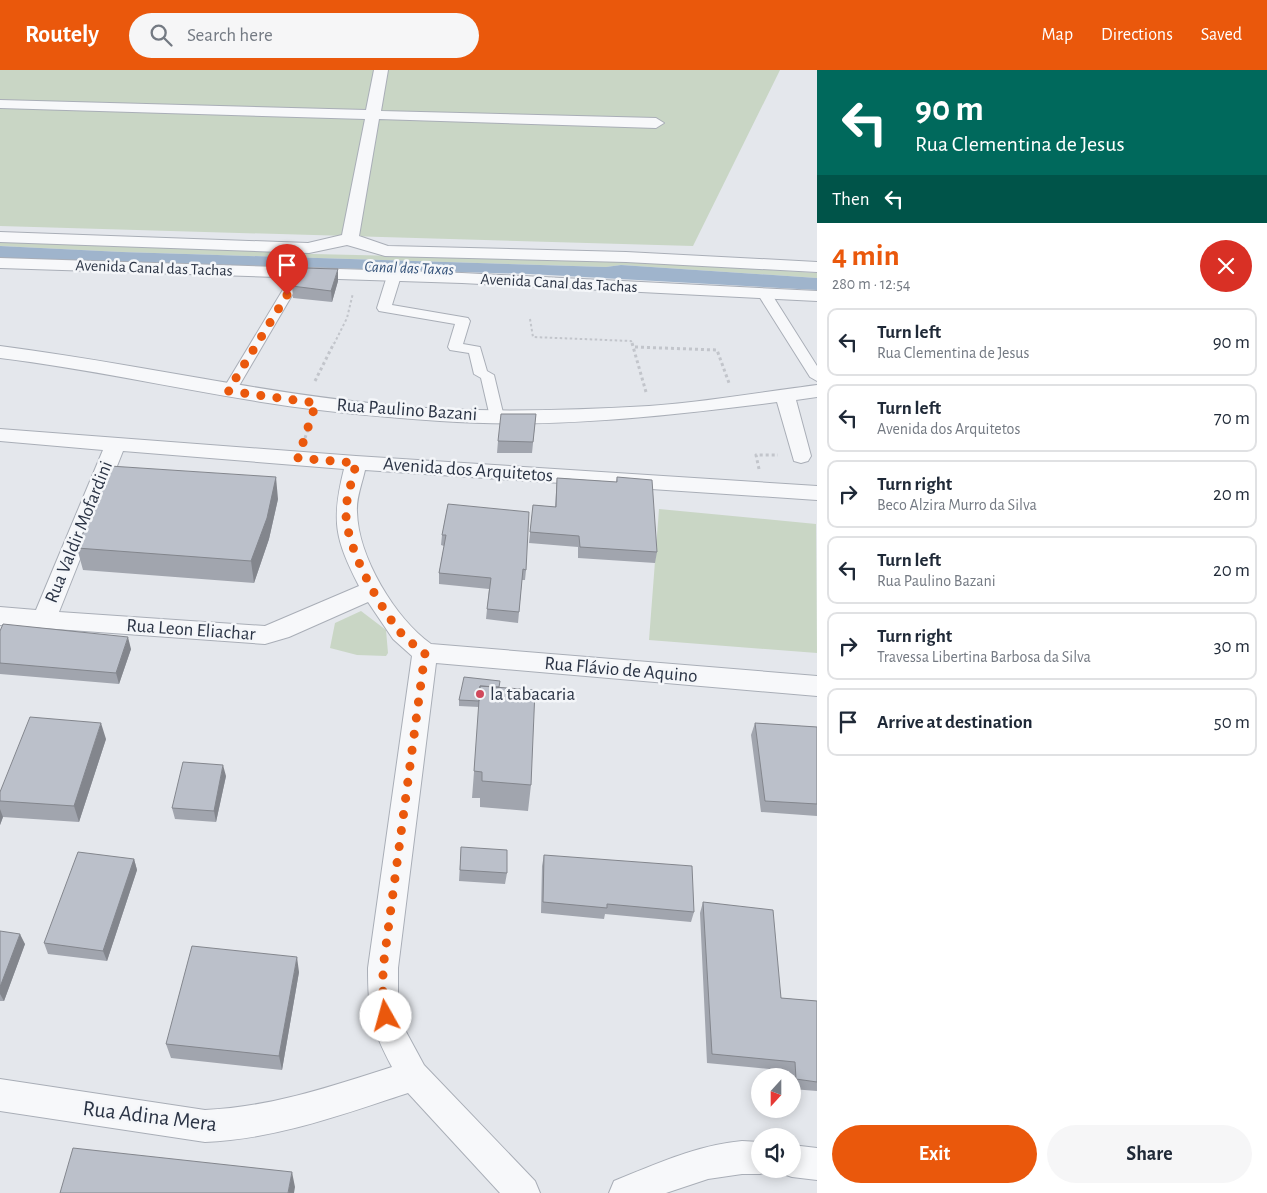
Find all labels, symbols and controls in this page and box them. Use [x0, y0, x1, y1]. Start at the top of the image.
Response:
search box [129, 13, 479, 58]
icon: search [147, 21, 175, 49]
text: Routely [25, 23, 99, 47]
text: Search here [187, 26, 273, 45]
text: Map [1042, 26, 1073, 44]
text: Directions [1101, 26, 1173, 44]
text: Saved [1201, 26, 1242, 44]
icon: left [832, 90, 897, 155]
text: 90 m [915, 92, 984, 127]
text: Rua Clementina de Jesus [915, 133, 1125, 155]
icon: left [880, 185, 908, 213]
text: Then [832, 190, 870, 209]
button: close [1200, 240, 1252, 292]
text: 4 min [832, 241, 900, 271]
pin [266, 244, 308, 295]
icon: arrive [273, 251, 301, 279]
street label: Avenida Canal das Tachas [75, 257, 233, 279]
water label: Canal das Taxas [364, 258, 454, 278]
street label: Avenida Canal das Tachas [480, 271, 638, 295]
text: 280 m · 12:54 [832, 276, 911, 292]
text: Turn left [877, 323, 941, 342]
icon: left [834, 328, 862, 356]
text: 90 m [1213, 333, 1250, 352]
text: Rua Clementina de Jesus [877, 345, 1029, 361]
street label: Rua Paulino Bazani [336, 396, 478, 424]
text: Turn left [877, 399, 941, 418]
icon: left [834, 404, 862, 432]
text: 70 m [1214, 409, 1250, 428]
text: Avenida dos Arquitetos [877, 421, 1020, 437]
street label: Avenida dos Arquitetos [382, 455, 554, 485]
street label: Rua Valdir Mofardini [42, 458, 116, 606]
text: Turn right [877, 475, 952, 494]
icon: right [834, 480, 862, 508]
text: 20 m [1213, 485, 1250, 504]
text: Beco Alzira Murro da Silva [877, 497, 1037, 513]
text: Turn left [877, 551, 941, 570]
icon: left [834, 556, 862, 584]
text: 20 m [1213, 561, 1250, 580]
text: Rua Paulino Bazani [877, 573, 996, 589]
street label: Rua Leon Eliachar [126, 616, 256, 644]
text: Turn right [877, 627, 952, 646]
icon: right [834, 632, 862, 660]
text: 30 m [1214, 637, 1250, 656]
text: Travessa Libertina Barbosa da Silva [877, 649, 1091, 665]
street label: Rua Flávio de Aquino [544, 654, 698, 686]
place label: la tabacaria [490, 685, 575, 704]
marker: la tabacaria [474, 688, 486, 700]
icon: arrive [834, 708, 862, 736]
text: Arrive at destination [877, 713, 1033, 732]
text: 50 m [1214, 713, 1250, 732]
position arrow [359, 989, 411, 1041]
north arrow [751, 1068, 801, 1118]
map controls [751, 1068, 801, 1178]
street label: Rua Adina Mera [82, 1097, 218, 1135]
button: Exit [832, 1125, 1037, 1183]
button: Share [1047, 1125, 1252, 1183]
button: sound [751, 1128, 801, 1178]

